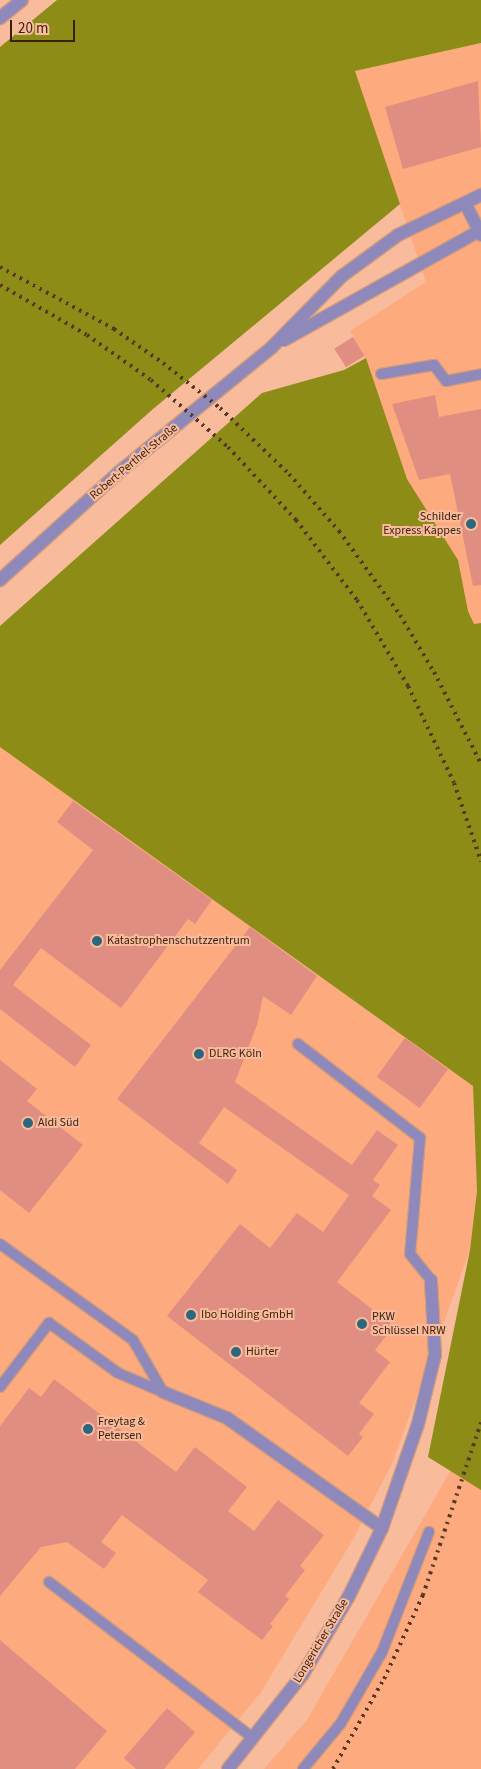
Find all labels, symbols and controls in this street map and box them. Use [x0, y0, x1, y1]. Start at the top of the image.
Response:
scale bar [12, 10, 78, 42]
text: 20 m [18, 18, 48, 39]
street label: Robert-Perthel-Straße [87, 421, 181, 503]
place label: Schilder Express Kappes [383, 510, 461, 538]
marker: Schilder Express Kappes [465, 518, 477, 530]
place label: Katastrophenschutzzentrum [107, 934, 250, 948]
marker: Katastrophenschutzzentrum [91, 935, 103, 947]
place label: DLRG Köln [209, 1047, 262, 1061]
marker: DLRG Köln [193, 1048, 205, 1060]
place label: Aldi Süd [38, 1116, 79, 1130]
marker: Aldi Süd [22, 1117, 34, 1129]
place label: Ibo Holding GmbH [201, 1308, 294, 1322]
marker: Ibo Holding GmbH [185, 1309, 197, 1321]
place label: PKW Schlüssel NRW [372, 1310, 446, 1338]
marker: PKW Schlüssel NRW [356, 1318, 368, 1330]
place label: Hürter [246, 1345, 279, 1359]
marker: Hürter [230, 1346, 242, 1358]
place label: Freytag & Petersen [98, 1415, 145, 1443]
marker: Freytag & Petersen [82, 1423, 94, 1435]
street label: Longericher Straße [290, 1596, 352, 1686]

